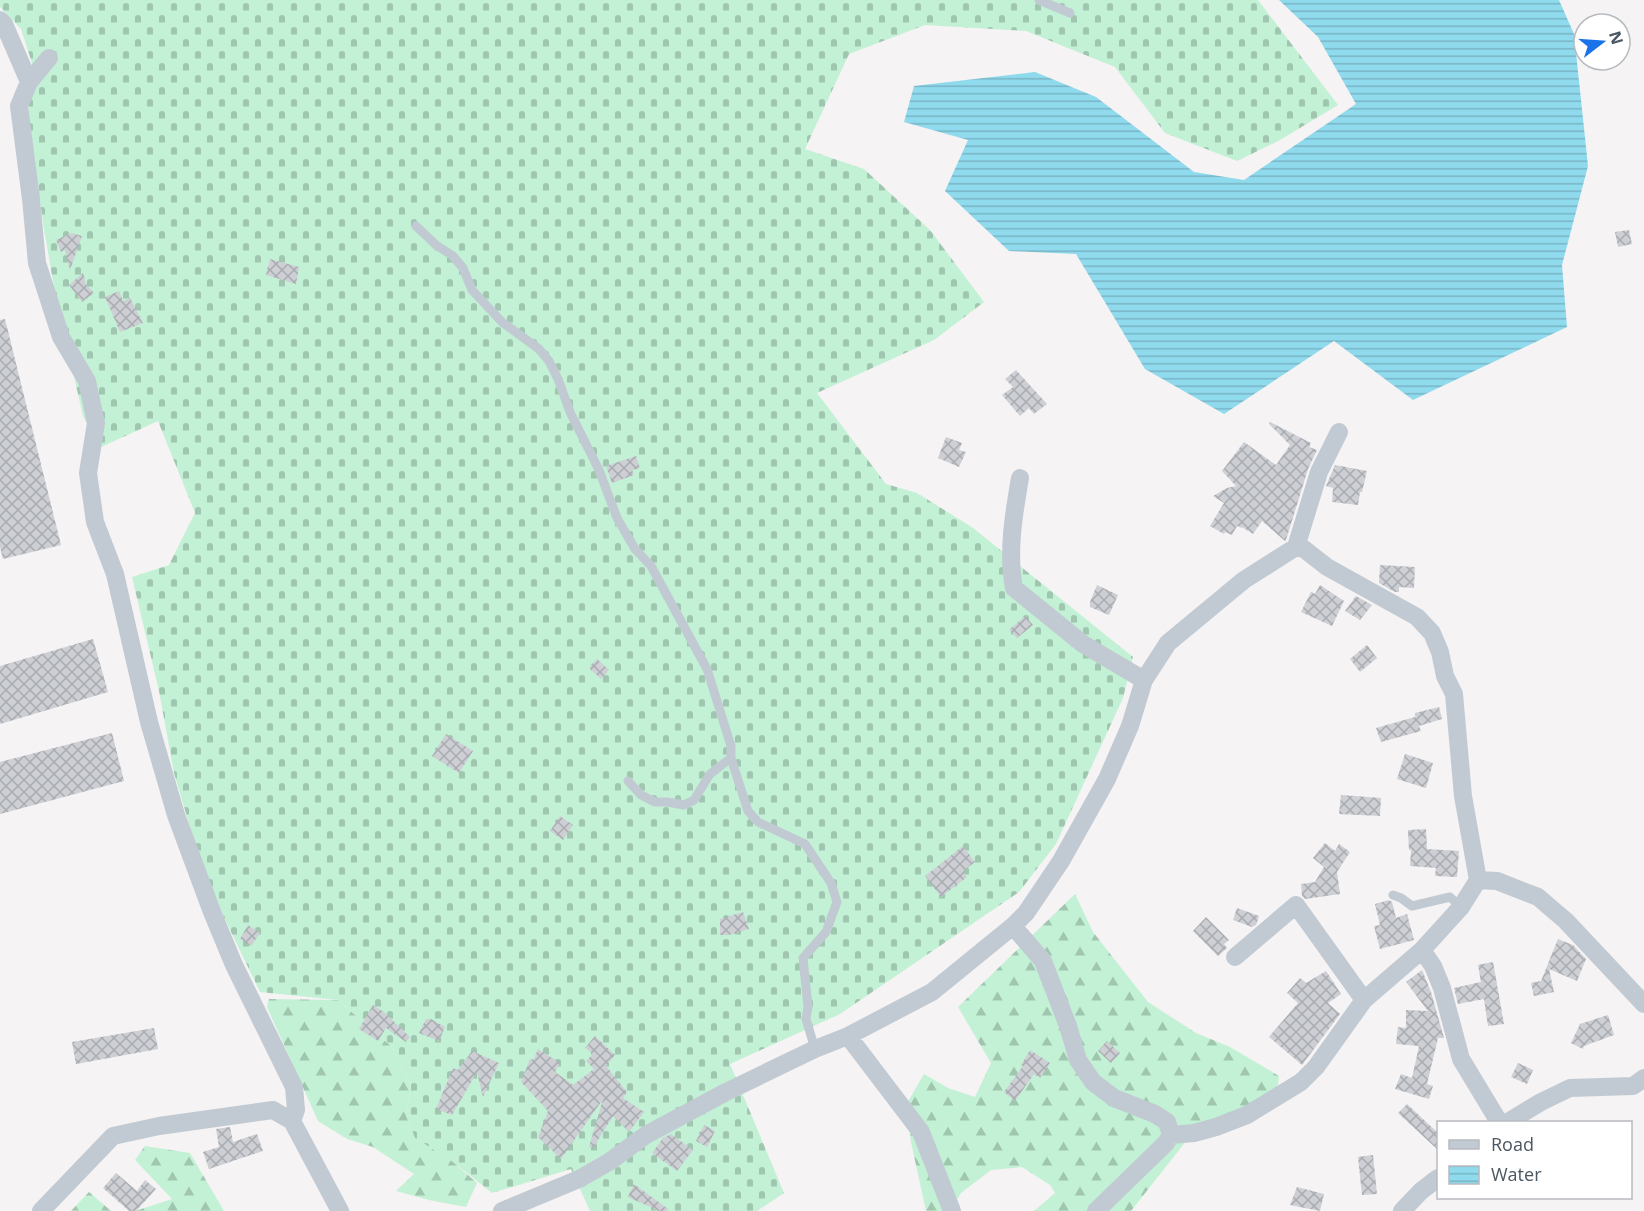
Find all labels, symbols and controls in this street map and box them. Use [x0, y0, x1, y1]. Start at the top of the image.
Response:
north arrow [1572, 12, 1632, 72]
text: N [1604, 28, 1629, 47]
legend [1437, 1121, 1632, 1199]
text: Road [1491, 1132, 1534, 1156]
text: Water [1491, 1162, 1542, 1186]

